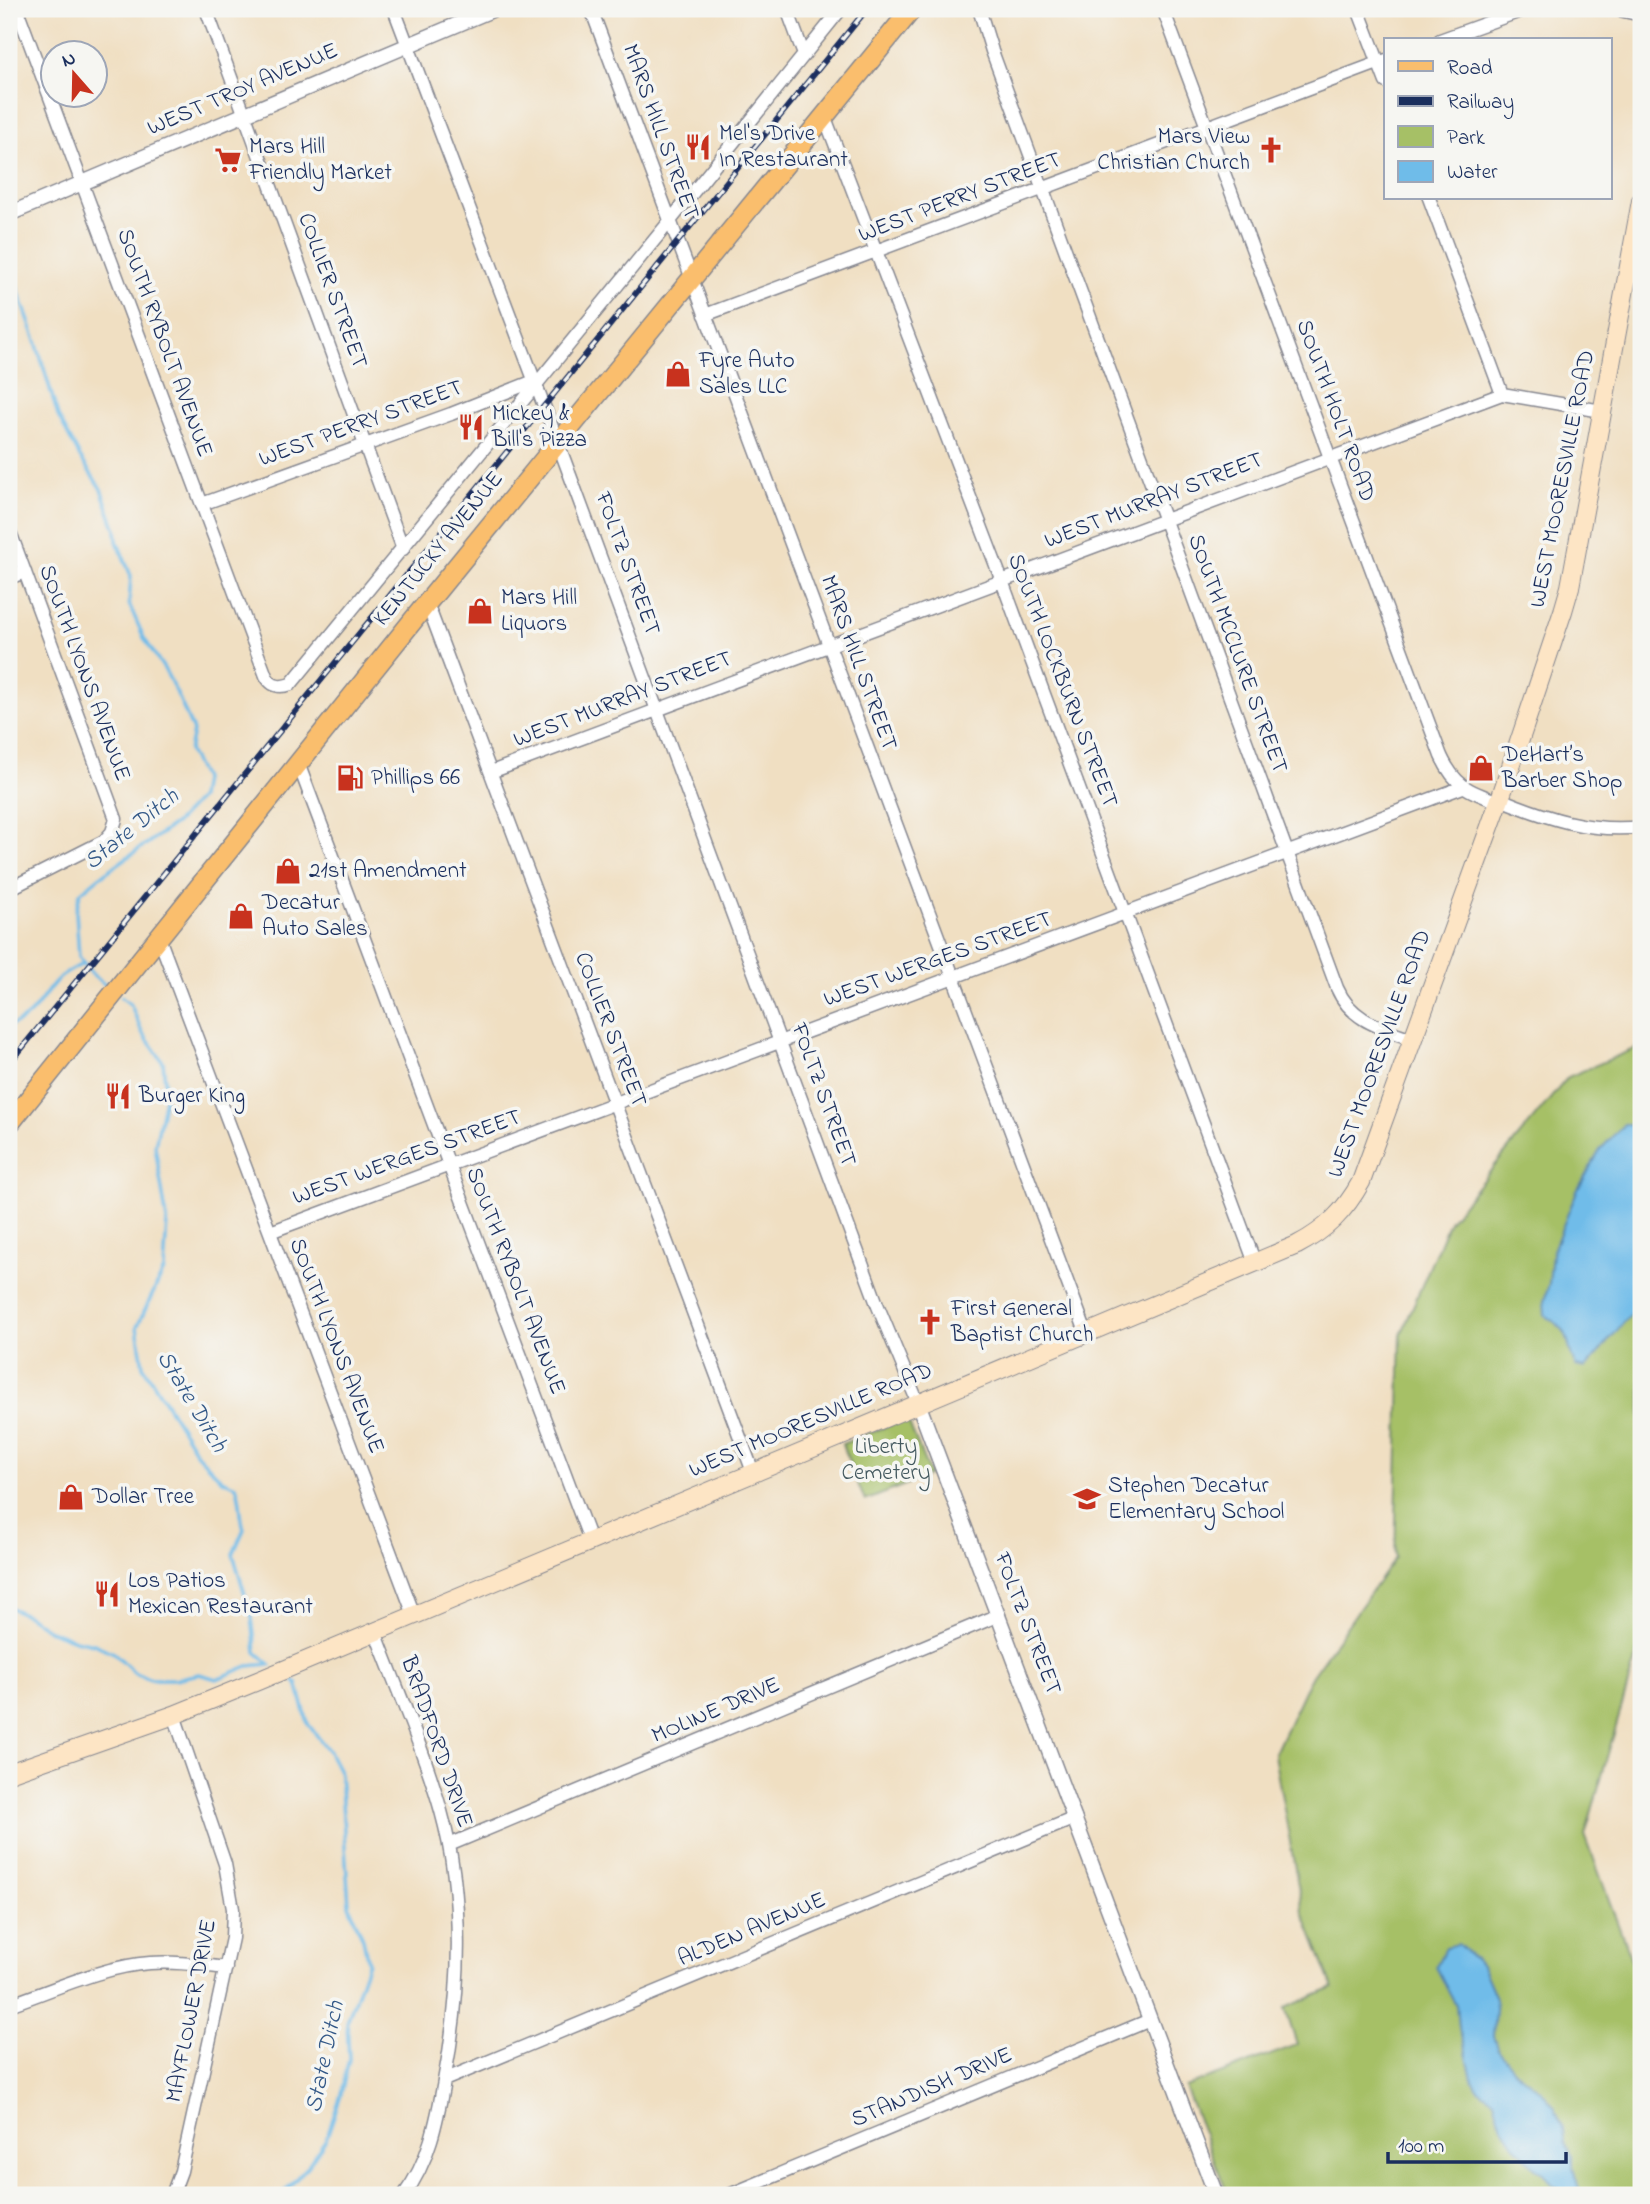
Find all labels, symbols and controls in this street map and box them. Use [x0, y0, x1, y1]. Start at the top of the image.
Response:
street label: WEST TROY AVENUE [143, 35, 343, 145]
north arrow [38, 38, 108, 108]
legend [1384, 38, 1612, 200]
street label: MARS HILL STREET [613, 40, 707, 224]
text: N [58, 45, 80, 75]
text: Road [1447, 54, 1493, 84]
text: Railway [1447, 88, 1514, 120]
place label: Mel's Drive In Restaurant [719, 118, 848, 177]
place label: Mars View Christian Church [1097, 121, 1250, 180]
text: Park [1447, 124, 1486, 154]
place label: Mars Hill Friendly Market [248, 131, 392, 192]
restaurant icon: Mel's Drive In Restaurant [683, 132, 713, 162]
church icon: Mars View Christian Church [1256, 135, 1286, 165]
street label: WEST PERRY STREET [854, 144, 1066, 252]
supermarket icon: Mars Hill Friendly Market [213, 145, 243, 175]
text: Water [1447, 158, 1498, 188]
street label: COLLIER STREET [289, 208, 375, 374]
street label: SOUTH RYBOLT AVENUE [107, 224, 221, 462]
street label: SOUTH HOLT ROAD [1287, 315, 1383, 507]
place label: Fyre Auto Sales LLC [698, 345, 795, 404]
street label: WEST MOORESVILLE ROAD [1522, 347, 1604, 611]
shop icon: Fyre Auto Sales LLC [663, 359, 693, 389]
street label: WEST PERRY STREET [254, 372, 468, 476]
place label: Mickey & Bill's Pizza [491, 398, 587, 457]
restaurant icon: Mickey & Bill's Pizza [456, 412, 486, 442]
street label: WEST MURRAY STREET [1040, 444, 1268, 558]
street label: KENTUCKY AVENUE [366, 464, 512, 634]
street label: FOLTZ STREET [585, 487, 668, 640]
street label: SOUTH MCCLURE STREET [1178, 530, 1296, 778]
street label: SOUTH LOCKBURN STREET [998, 549, 1126, 813]
street label: SOUTH LYONS AVENUE [29, 560, 139, 786]
street label: MARS HILL STREET [811, 571, 905, 755]
place label: Mars Hill Liquors [501, 582, 577, 641]
shop icon: Mars Hill Liquors [465, 596, 495, 626]
street label: WEST MURRAY STREET [509, 643, 737, 757]
place label: DeHart’s Barber Shop [1501, 739, 1623, 798]
shop icon: DeHart’s Barber Shop [1466, 753, 1496, 783]
place label: Phillips 66 [371, 762, 460, 795]
fuel station icon: Phillips 66 [335, 763, 365, 793]
water label: State Ditch [77, 780, 188, 879]
place label: 21st Amendment [309, 855, 467, 888]
shop icon: 21st Amendment [273, 856, 303, 886]
place label: Decatur Auto Sales [261, 887, 368, 946]
shop icon: Decatur Auto Sales [226, 901, 256, 931]
street label: WEST WERGES STREET [819, 903, 1057, 1017]
street label: WEST MOORESVILLE ROAD [1320, 925, 1440, 1183]
street label: COLLIER STREET [565, 948, 655, 1112]
street label: FOLTZ STREET [781, 1018, 864, 1171]
place label: Burger King [138, 1080, 245, 1114]
restaurant icon: Burger King [103, 1081, 133, 1111]
street label: WEST WERGES STREET [288, 1101, 526, 1215]
street label: SOUTH RYBOLT AVENUE [456, 1163, 574, 1399]
street label: SOUTH LYONS AVENUE [280, 1234, 392, 1458]
place label: First General Baptist Church [950, 1293, 1093, 1352]
church icon: First General Baptist Church [915, 1307, 945, 1337]
water label: State Ditch [147, 1344, 235, 1460]
street label: WEST MOORESVILLE ROAD [684, 1355, 938, 1487]
park label: Liberty Cemetery [841, 1431, 931, 1492]
place label: Stephen Decatur Elementary School [1108, 1470, 1284, 1531]
place label: Dollar Tree [91, 1481, 195, 1514]
shop icon: Dollar Tree [56, 1482, 86, 1512]
school or university icon: Stephen Decatur Elementary School [1072, 1484, 1102, 1514]
street label: FOLTZ STREET [984, 1547, 1069, 1700]
place label: Los Patios Mexican Restaurant [128, 1565, 313, 1624]
restaurant icon: Los Patios Mexican Restaurant [92, 1579, 122, 1609]
street label: BRADFORD DRIVE [391, 1651, 481, 1832]
street label: MOLINE DRIVE [647, 1669, 785, 1753]
street label: ALDEN AVENUE [673, 1884, 831, 1976]
street label: MAYFLOWER DRIVE [158, 1917, 226, 2105]
water label: State Ditch [297, 1997, 355, 2116]
street label: STANDISH DRIVE [846, 2039, 1018, 2137]
scale bar [1388, 2120, 1566, 2164]
text: 100 m [1398, 2132, 1444, 2162]

